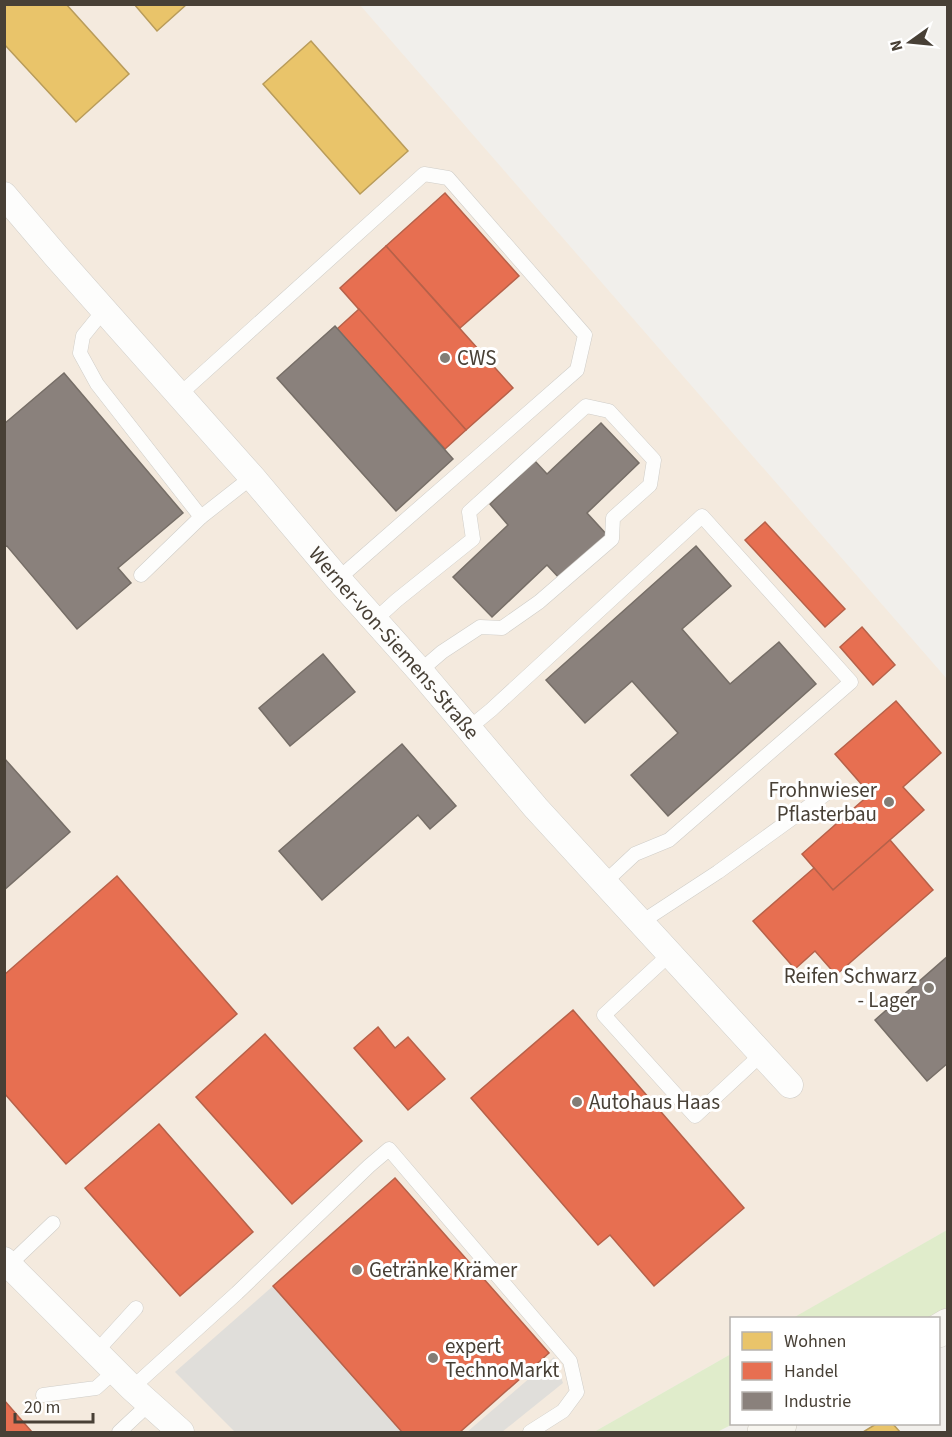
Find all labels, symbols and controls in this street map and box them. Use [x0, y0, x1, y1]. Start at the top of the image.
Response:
north arrow [880, 12, 940, 72]
text: N [884, 38, 908, 54]
place label: CWS [457, 343, 497, 373]
marker: CWS [438, 351, 452, 365]
street label: Werner-von-Siemens-Straße [302, 540, 487, 746]
place label: Frohnwieser Pflasterbau [768, 775, 878, 829]
marker: Frohnwieser Pflasterbau [882, 795, 896, 809]
place label: Reifen Schwarz - Lager [784, 961, 918, 1015]
marker: Reifen Schwarz - Lager [922, 981, 936, 995]
place label: Autohaus Haas [589, 1087, 720, 1117]
marker: Autohaus Haas [570, 1095, 584, 1109]
place label: Getränke Krämer [369, 1255, 518, 1285]
marker: Getränke Krämer [350, 1263, 364, 1277]
legend [730, 1317, 940, 1425]
text: Wohnen [784, 1329, 846, 1354]
place label: expert TechnoMarkt [445, 1331, 559, 1385]
marker: expert TechnoMarkt [426, 1351, 440, 1365]
text: Handel [784, 1359, 838, 1384]
scale bar [15, 1386, 93, 1424]
text: Industrie [784, 1389, 851, 1414]
text: 20 m [24, 1395, 60, 1420]

